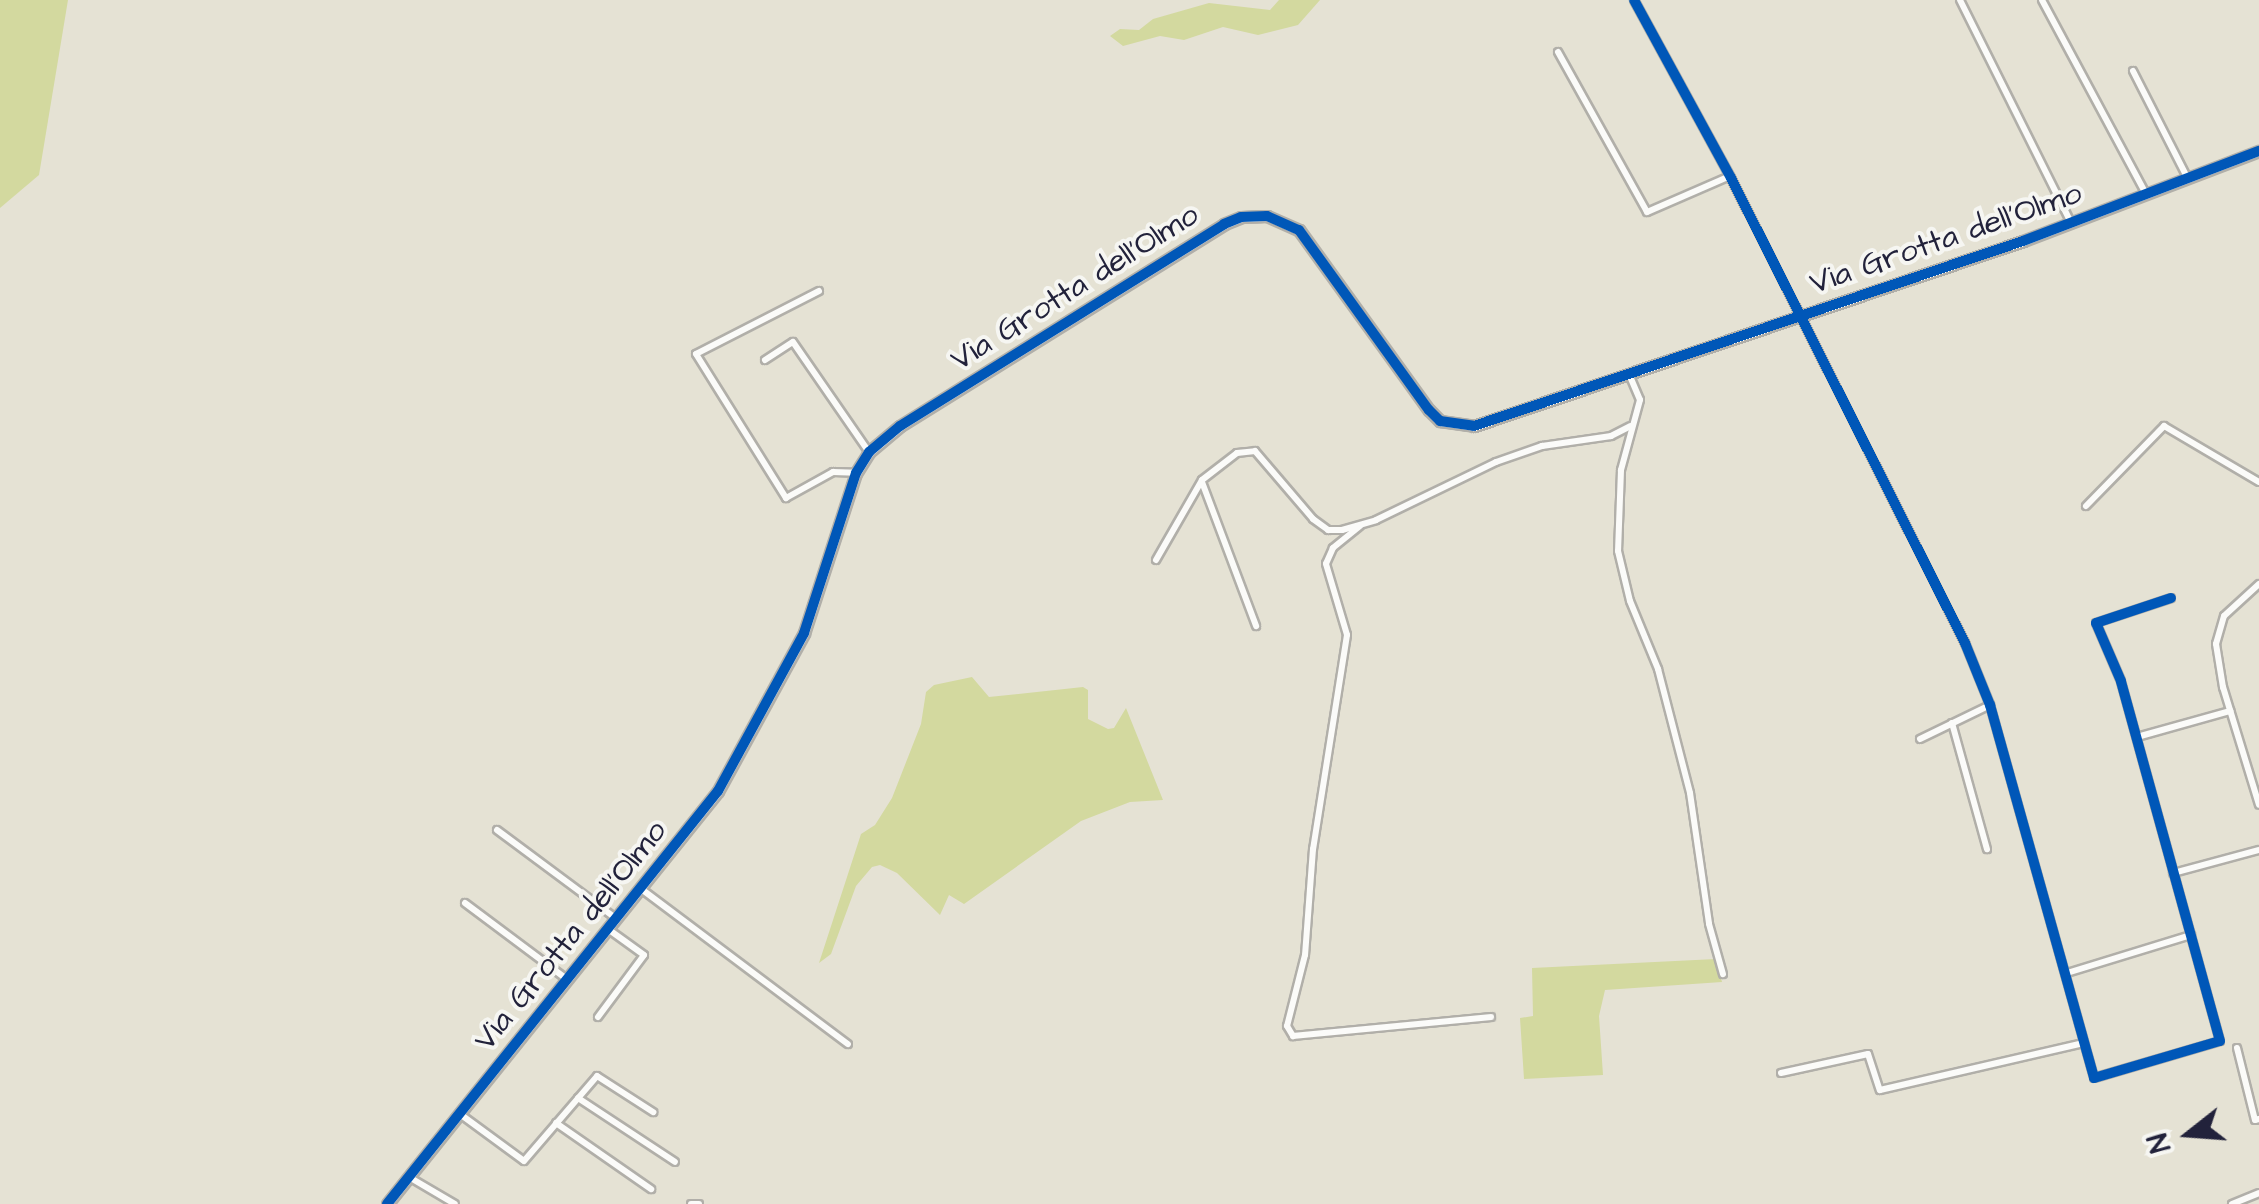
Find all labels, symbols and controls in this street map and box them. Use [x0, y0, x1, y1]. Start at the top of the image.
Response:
street label: Via Grotta dell'Olmo [1805, 174, 2087, 304]
street label: Via Grotta dell'Olmo [944, 196, 1206, 380]
street label: Via Grotta dell'Olmo [466, 813, 676, 1059]
north arrow [2139, 1084, 2239, 1184]
text: N [2139, 1129, 2181, 1157]

